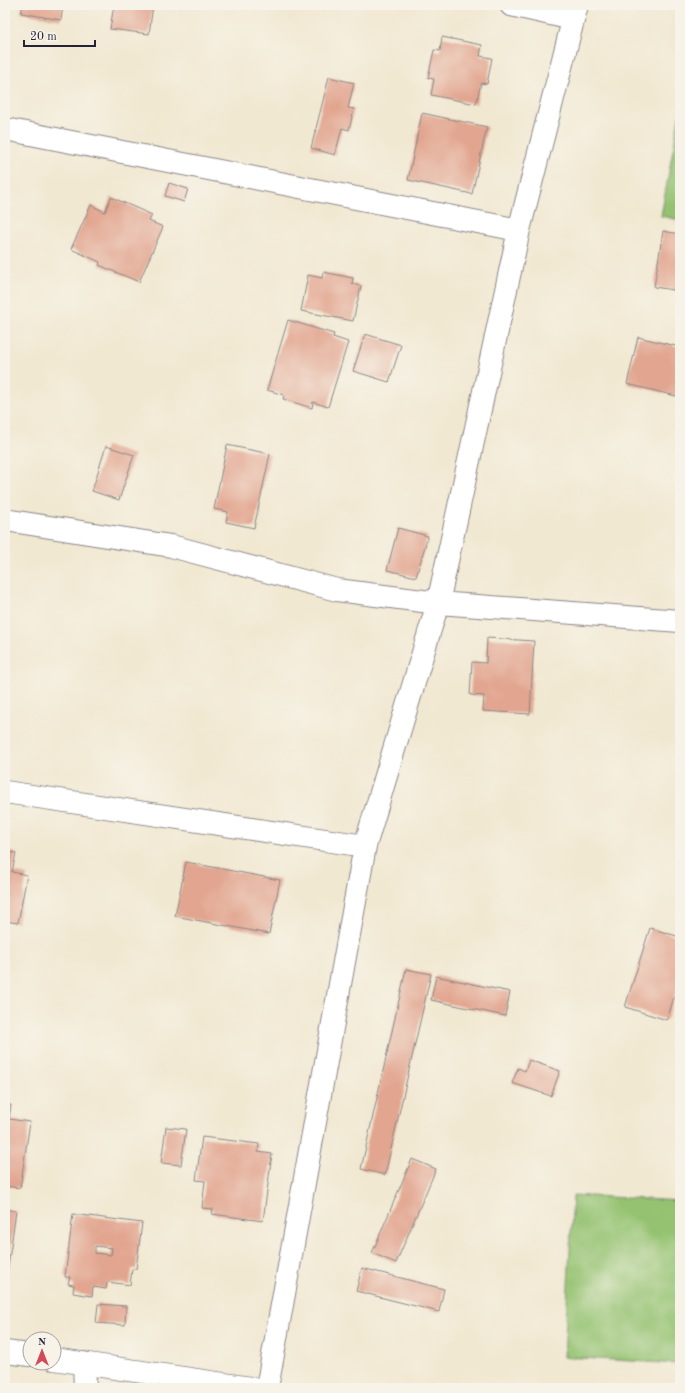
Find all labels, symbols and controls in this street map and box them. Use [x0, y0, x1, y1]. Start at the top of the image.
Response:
scale bar [24, 22, 95, 48]
text: 20 m [30, 31, 57, 43]
north arrow [22, 1331, 62, 1371]
text: N [38, 1337, 47, 1348]

